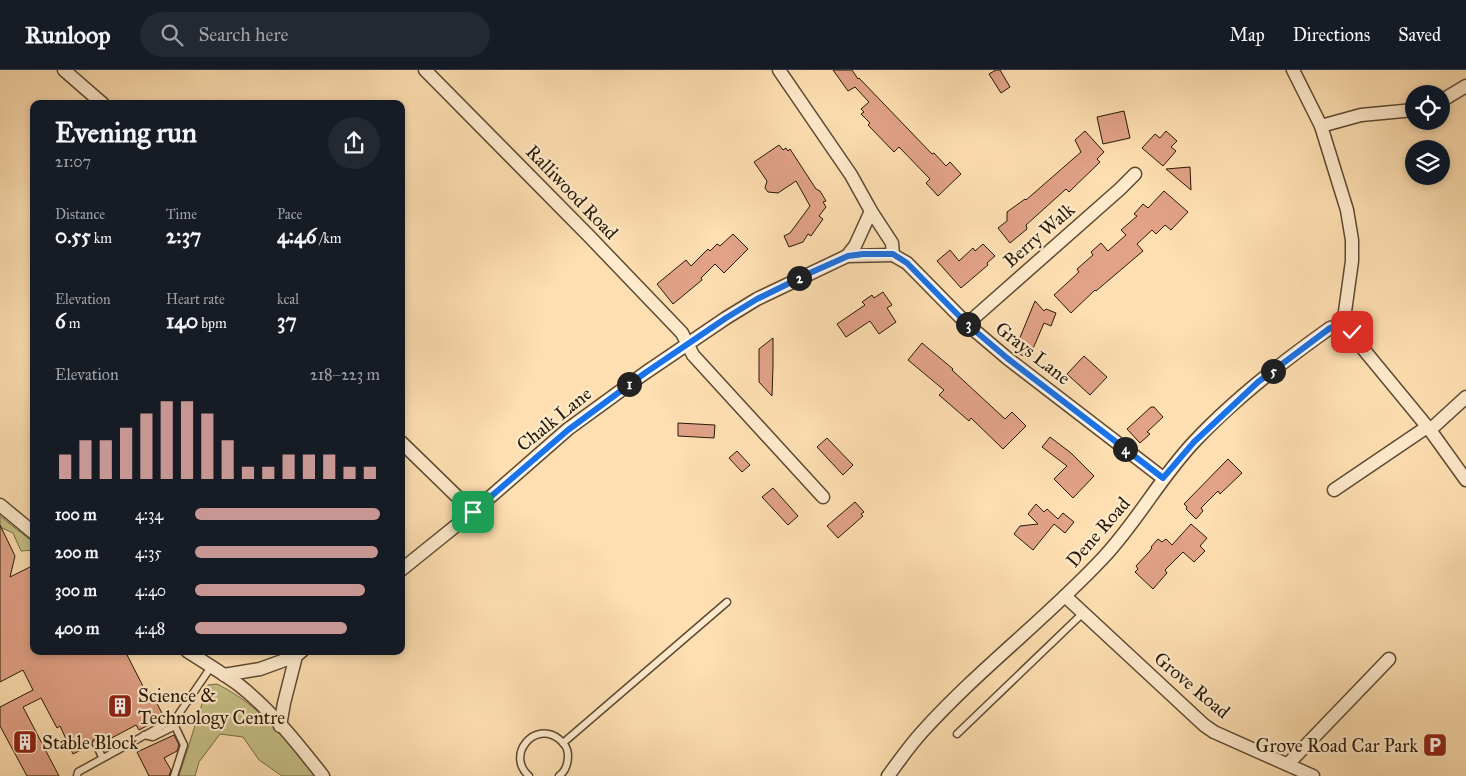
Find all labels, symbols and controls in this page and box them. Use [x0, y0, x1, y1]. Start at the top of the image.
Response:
search box [140, 12, 490, 57]
text: Runloop [25, 20, 110, 50]
icon: search [158, 21, 186, 49]
text: Search here [198, 23, 288, 46]
text: Map [1229, 24, 1265, 46]
text: Directions [1293, 24, 1370, 46]
text: Saved [1398, 24, 1441, 46]
map controls [1405, 85, 1450, 185]
button: locate [1405, 85, 1450, 130]
text: Evening run [55, 115, 197, 150]
button: share [328, 117, 380, 169]
street label: Ralliwood Road [521, 140, 623, 244]
button: layers [1405, 140, 1450, 185]
text: 21:07 [55, 152, 91, 171]
street label: Berry Walk [999, 198, 1079, 272]
text: Distance [55, 206, 105, 223]
text: Time [166, 206, 197, 223]
text: Pace [277, 206, 302, 223]
text: 0.55 [55, 223, 91, 249]
text: 2:37 [166, 223, 201, 249]
text: 4:46 [277, 223, 316, 249]
text: km [91, 230, 112, 247]
text: /km [316, 230, 342, 247]
pin: 2 [786, 266, 812, 290]
text: 2 [796, 270, 803, 287]
text: Elevation [55, 291, 111, 308]
text: Heart rate [166, 291, 225, 308]
text: kcal [277, 291, 299, 308]
text: 6 [55, 308, 66, 334]
text: 140 [166, 308, 198, 334]
text: 37 [277, 308, 297, 334]
pin [1331, 311, 1373, 353]
pin: 3 [956, 312, 980, 336]
text: m [66, 315, 81, 332]
text: bpm [198, 315, 227, 332]
text: 3 [966, 316, 971, 333]
street label: Grays Lane [991, 317, 1075, 390]
icon: check [1338, 318, 1366, 346]
pin: 5 [1260, 358, 1286, 384]
text: 5 [1270, 363, 1277, 380]
text: Elevation [55, 365, 119, 384]
text: 218–223 m [310, 365, 380, 384]
pin: 1 [616, 372, 642, 396]
text: 1 [627, 376, 632, 393]
street label: Chalk Lane [512, 382, 596, 456]
pin: 4 [1112, 436, 1138, 462]
text: 4 [1122, 441, 1129, 458]
pin [452, 491, 494, 533]
street label: Dene Road [1061, 492, 1135, 572]
icon: arrive [459, 498, 487, 526]
text: 100 m [55, 505, 97, 524]
text: 4:34 [135, 505, 163, 524]
text: 200 m [55, 543, 98, 562]
text: 4:35 [135, 543, 162, 562]
text: 300 m [55, 581, 97, 600]
text: 4:40 [135, 581, 166, 600]
text: 400 m [55, 619, 99, 638]
text: 4:48 [135, 619, 165, 638]
street label: Grove Road [1149, 647, 1235, 724]
place label: Science & Technology Centre [138, 684, 285, 730]
building icon: Science & Technology Centre [107, 693, 133, 719]
building icon: Stable Block [12, 729, 38, 755]
place label: Stable Block [42, 731, 138, 754]
parking icon: Grove Road Car Park [1422, 732, 1448, 758]
place label: Grove Road Car Park [1256, 734, 1418, 757]

